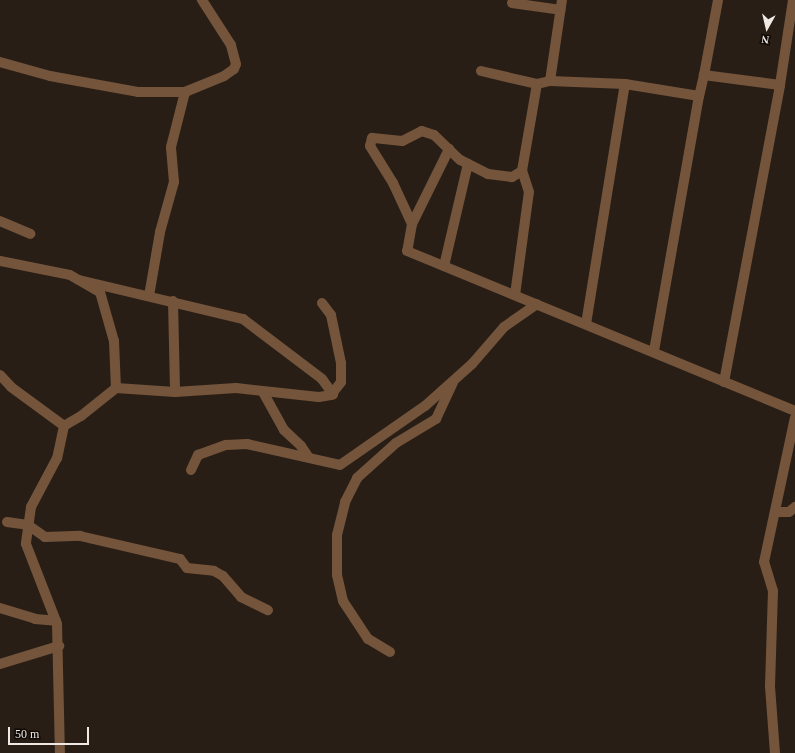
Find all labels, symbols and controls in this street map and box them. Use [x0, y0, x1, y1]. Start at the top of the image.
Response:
north arrow [747, 8, 787, 48]
text: N [761, 33, 770, 46]
scale bar [10, 719, 91, 745]
text: 50 m [15, 727, 39, 741]

